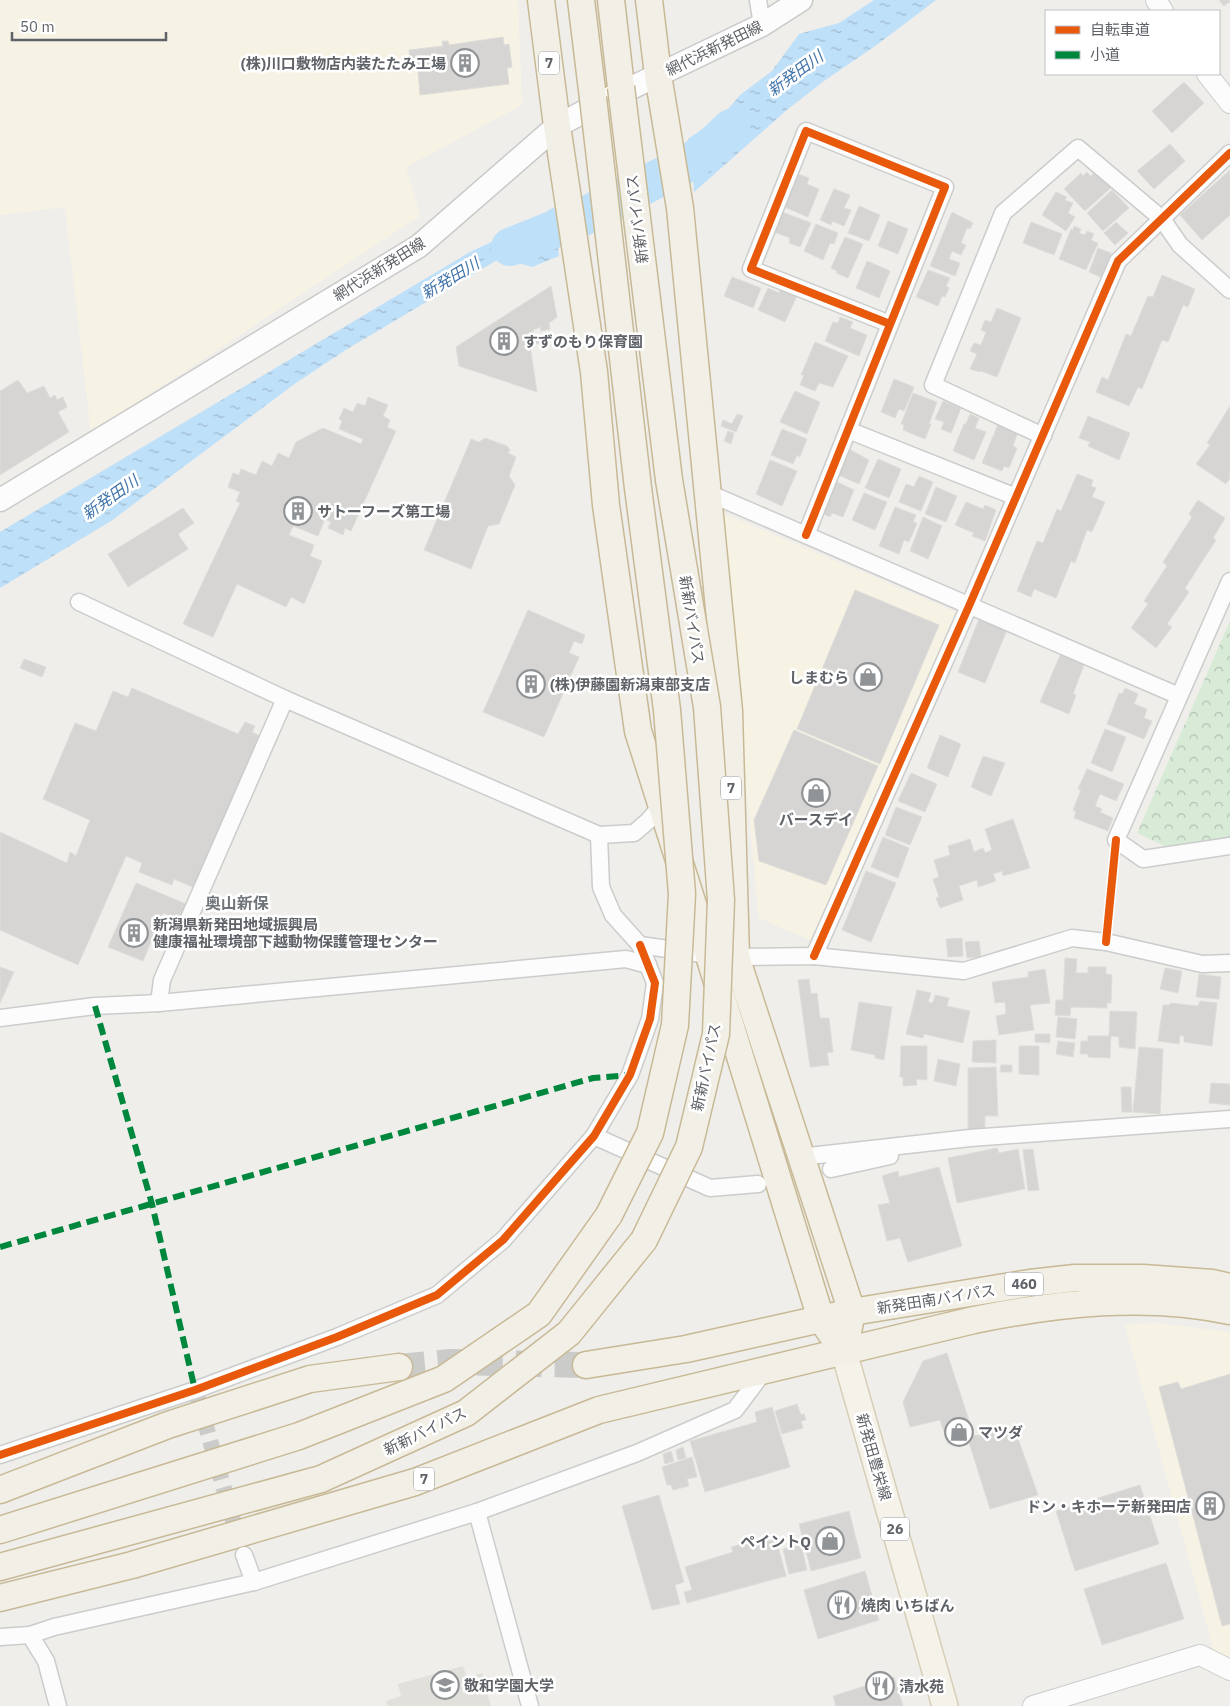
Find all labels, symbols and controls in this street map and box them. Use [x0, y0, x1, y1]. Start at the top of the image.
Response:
scale bar [12, 10, 166, 42]
legend [1045, 10, 1220, 75]
street label: 網代浜新発田線 [663, 16, 765, 80]
text: 50 m [20, 17, 55, 36]
text: 自転車道 [1090, 20, 1150, 39]
water label: 新発田川 [763, 45, 828, 100]
text: 小道 [1090, 45, 1120, 64]
building icon: (株)川口敷物店内装たたみ工場 [450, 48, 480, 78]
road number: 7 [539, 52, 559, 74]
place label: (株)川口敷物店内装たたみ工場 [241, 54, 446, 73]
street label: 新新バイパス [622, 173, 652, 265]
street label: 網代浜新発田線 [329, 233, 429, 305]
water label: 新発田川 [417, 252, 484, 303]
building icon: すずのもり保育園 [489, 326, 519, 356]
place label: すずのもり保育園 [523, 332, 643, 351]
water label: 新発田川 [78, 469, 144, 524]
building icon: サトーフーズ第工場 [283, 496, 313, 526]
place label: サトーフーズ第工場 [317, 502, 450, 521]
street label: 新新バイパス [676, 574, 708, 666]
shop icon: しまむら [853, 662, 883, 692]
place label: しまむら [789, 668, 849, 687]
building icon: (株)伊藤園新潟東部支店 [516, 669, 546, 699]
place label: (株)伊藤園新潟東部支店 [550, 675, 710, 694]
road number: 7 [721, 776, 741, 800]
shop icon: バースデイ [801, 778, 831, 808]
place label: バースデイ [779, 810, 853, 829]
district label: 奥山新保 [205, 893, 269, 913]
place label: 新潟県新発田地域振興局 健康福祉環境部下越動物保護管理センター [153, 915, 438, 951]
building icon: 新潟県新発田地域振興局 健康福祉環境部下越動物保護管理センター [119, 918, 149, 948]
street label: 新新バイパス [687, 1021, 725, 1113]
road number: 460 [1005, 1272, 1043, 1296]
street label: 新発田南バイパス [875, 1280, 997, 1318]
street label: 新新バイパス [381, 1403, 469, 1459]
street label: 新発田豊栄線 [852, 1411, 896, 1503]
shop icon: マツダ [944, 1417, 974, 1447]
place label: マツダ [978, 1423, 1023, 1442]
road number: 7 [414, 1468, 434, 1490]
building icon: ドン・キホーテ新発田店 [1195, 1491, 1225, 1521]
place label: ドン・キホーテ新発田店 [1026, 1497, 1191, 1516]
road number: 26 [881, 1518, 909, 1540]
shop icon: ペイントQ [815, 1526, 845, 1556]
place label: ペイントQ [740, 1532, 811, 1551]
restaurant icon: 焼肉 いちばん [827, 1590, 857, 1620]
place label: 焼肉 いちばん [861, 1596, 955, 1615]
school or university icon: 敬和学園大学 [430, 1670, 460, 1700]
restaurant icon: 清水苑 [865, 1671, 895, 1701]
place label: 敬和学園大学 [464, 1676, 554, 1695]
place label: 清水苑 [899, 1677, 944, 1696]

